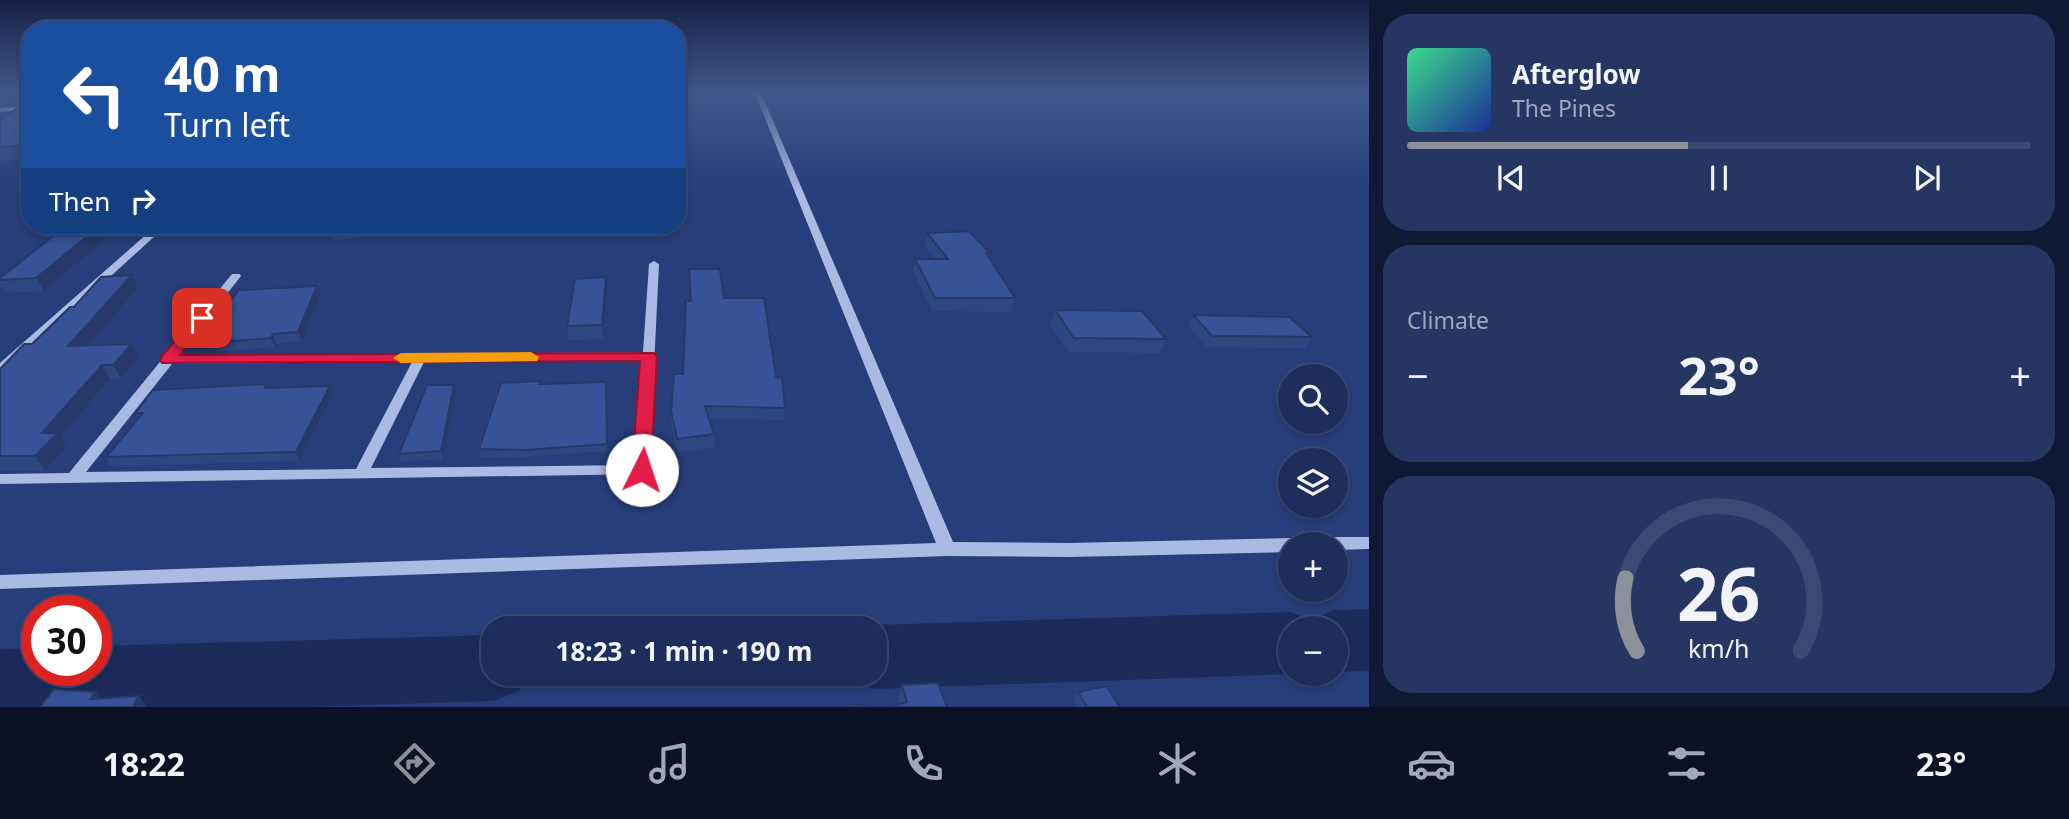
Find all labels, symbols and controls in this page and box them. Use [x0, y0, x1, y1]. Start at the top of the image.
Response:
text: 40 m [164, 40, 281, 106]
icon: left [49, 49, 140, 140]
text: Afterglow [1512, 56, 1640, 92]
text: The Pines [1512, 92, 1616, 124]
text: Turn left [164, 103, 290, 146]
icon: previous [1492, 159, 1530, 197]
icon: pause [1700, 159, 1738, 197]
icon: next [1908, 159, 1946, 197]
icon: right [124, 182, 162, 220]
text: Then [49, 183, 110, 219]
pin [172, 288, 232, 348]
icon: arrive [183, 299, 221, 337]
text: Climate [1407, 304, 1489, 336]
text: 23° [1678, 339, 1760, 410]
text: − [1407, 349, 1429, 401]
text: + [2009, 349, 2031, 401]
map controls [1278, 364, 1348, 686]
button: search [1278, 364, 1348, 434]
position arrow [605, 433, 679, 507]
button: layers [1278, 448, 1348, 518]
button: + [1278, 532, 1348, 602]
text: 26 [1677, 543, 1761, 642]
speed limit sign: 30 [21, 595, 112, 686]
button: − [1278, 616, 1348, 686]
text: km/h [1688, 630, 1750, 664]
text: 18:23 · 1 min · 190 m [556, 633, 812, 669]
icon: directions [390, 739, 439, 788]
icon: music [645, 739, 694, 788]
icon: phone [899, 739, 948, 788]
icon: climate [1153, 739, 1202, 788]
icon: car [1407, 739, 1456, 788]
icon: filters [1662, 739, 1711, 788]
text: 18:22 [103, 742, 185, 785]
text: 23° [1916, 742, 1966, 785]

